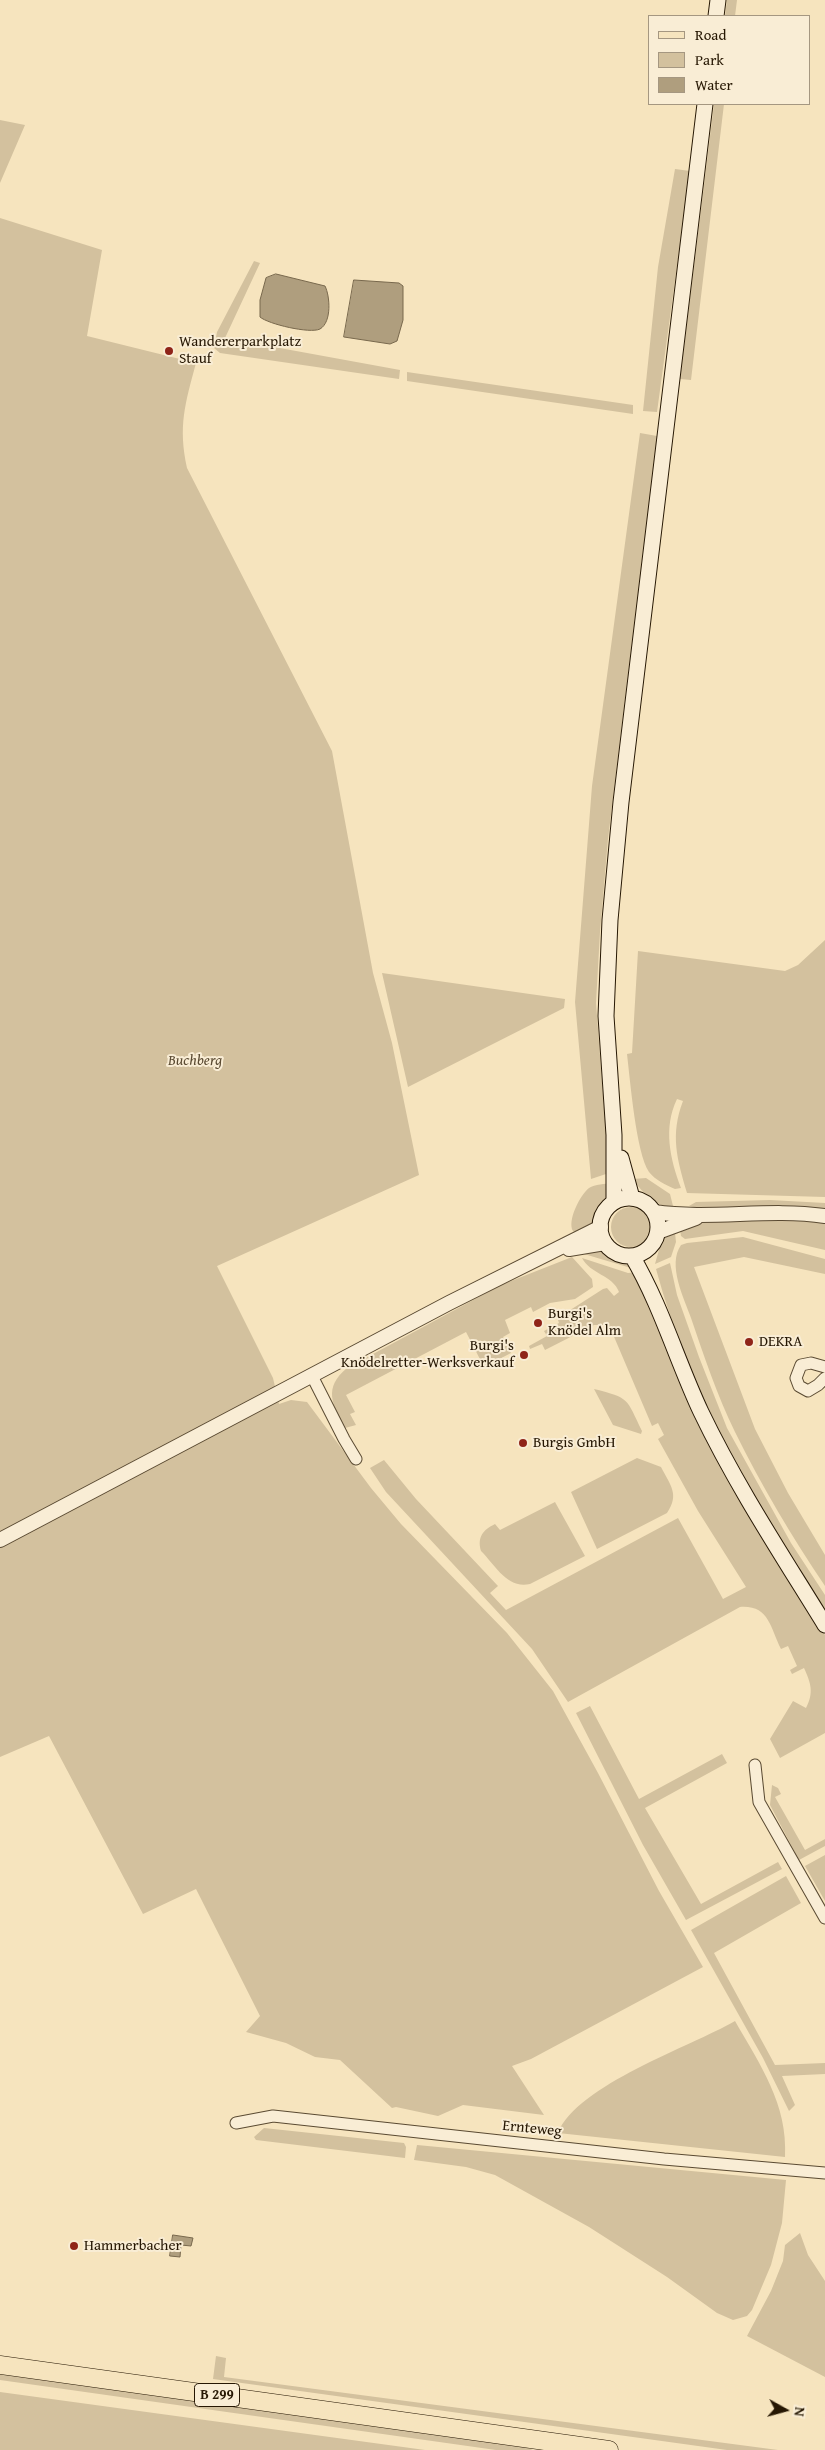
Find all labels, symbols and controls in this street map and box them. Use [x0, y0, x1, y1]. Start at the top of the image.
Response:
legend [648, 15, 810, 105]
text: Road [695, 24, 726, 45]
text: Park [695, 49, 724, 70]
text: Water [695, 74, 733, 95]
place label: Wandererparkplatz Stauf [179, 333, 301, 368]
marker: Wandererparkplatz Stauf [163, 345, 175, 357]
park label: Buchberg [168, 1052, 222, 1070]
place label: Burgi's Knödel Alm [548, 1305, 621, 1340]
marker: Burgi's Knödel Alm [532, 1317, 544, 1329]
place label: DEKRA [759, 1333, 802, 1351]
marker: DEKRA [743, 1336, 755, 1348]
place label: Burgi's Knödelretter-Werksverkauf [341, 1337, 514, 1372]
marker: Burgi's Knödelretter-Werksverkauf [518, 1349, 530, 1361]
place label: Burgis GmbH [533, 1434, 616, 1452]
marker: Burgis GmbH [517, 1437, 529, 1449]
street label: Ernteweg [502, 2117, 562, 2141]
place label: Hammerbacher [84, 2237, 182, 2255]
marker: Hammerbacher [68, 2240, 80, 2252]
road number: B 299 [194, 2384, 240, 2406]
north arrow [760, 2385, 810, 2435]
text: N [789, 2406, 810, 2418]

